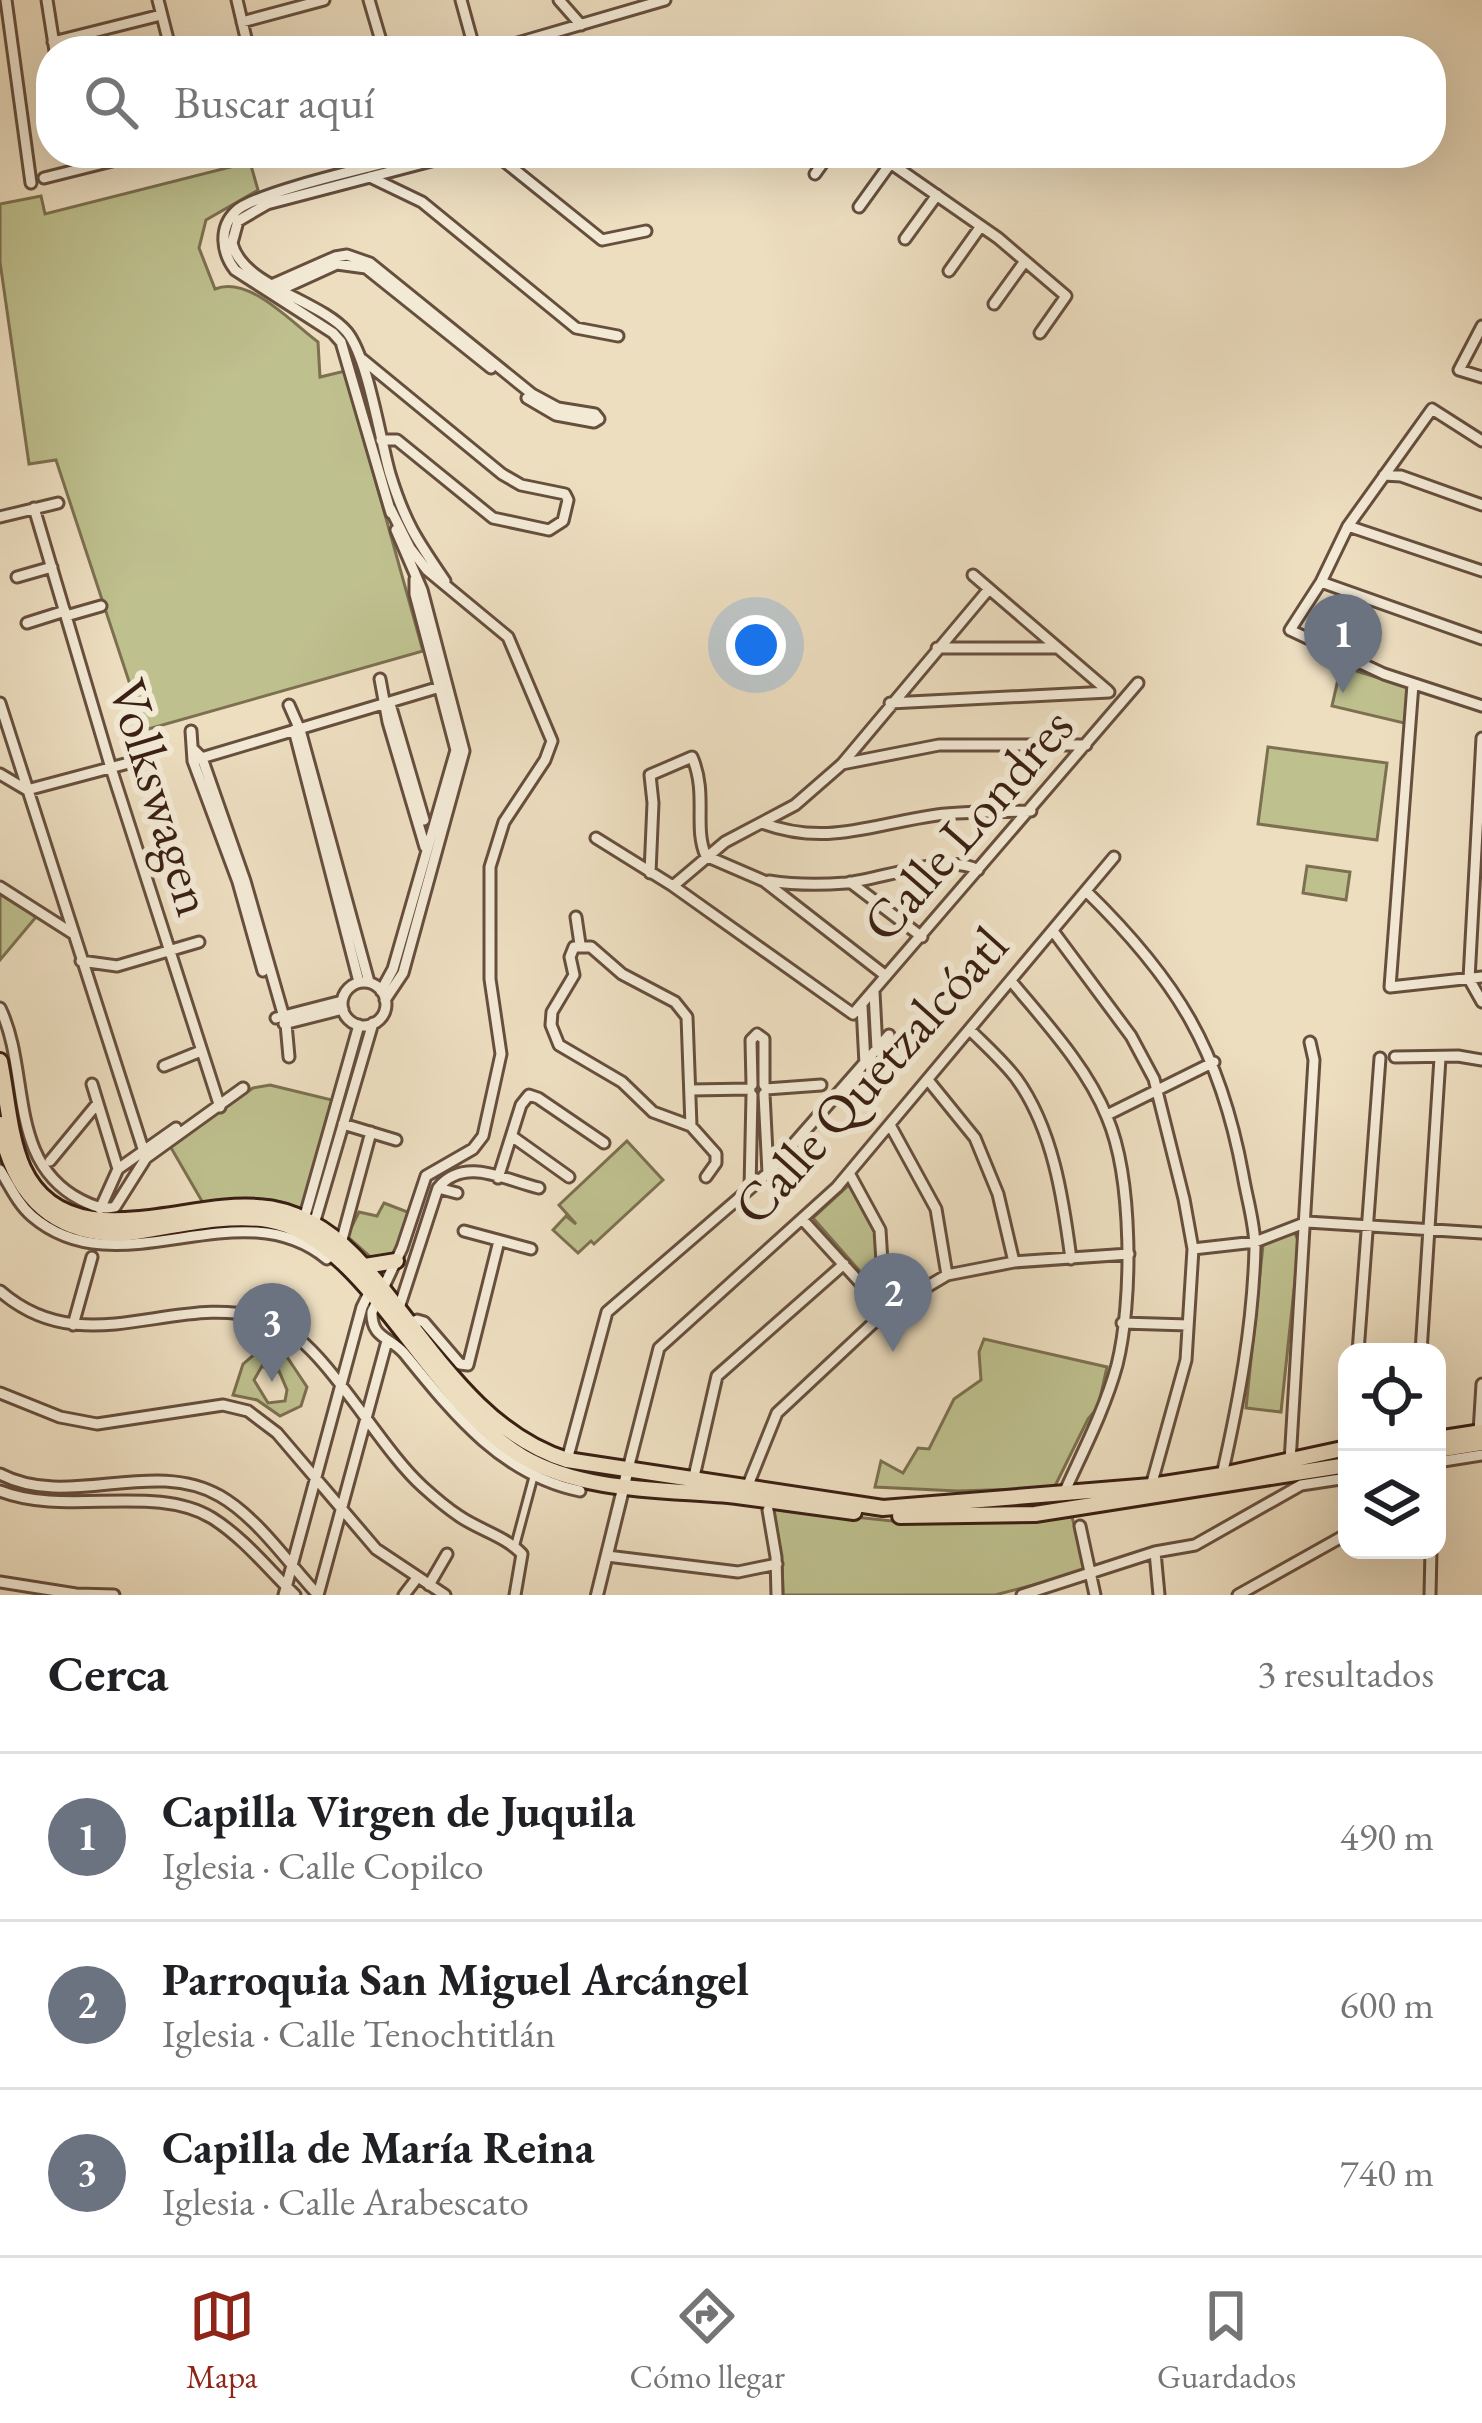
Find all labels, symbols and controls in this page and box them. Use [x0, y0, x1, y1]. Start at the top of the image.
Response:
search box [36, 36, 1446, 168]
icon: search [78, 69, 144, 135]
text: Buscar aquí [174, 73, 374, 131]
pin: 1 [1304, 594, 1382, 693]
your location [726, 615, 786, 675]
street label: Volkswagen [93, 670, 231, 924]
street label: Calle Londres [846, 692, 1088, 956]
street label: Calle Quetzalcóatl [717, 911, 1023, 1239]
pin: 2 [854, 1253, 932, 1352]
pin: 3 [233, 1283, 311, 1382]
map controls [1338, 1343, 1446, 1559]
button: locate [1338, 1343, 1446, 1451]
button: layers [1338, 1451, 1446, 1559]
text: Cerca [48, 1640, 168, 1706]
text: 3 resultados [1257, 1648, 1434, 1699]
text: Capilla Virgen de Juquila [162, 1782, 635, 1840]
text: 1 [77, 1811, 97, 1862]
text: 490 m [1340, 1811, 1434, 1862]
text: Iglesia · Calle Copilco [162, 1840, 483, 1891]
text: Parroquia San Miguel Arcángel [162, 1950, 749, 2008]
text: 2 [77, 1979, 97, 2030]
text: 600 m [1340, 1979, 1434, 2030]
text: Iglesia · Calle Tenochtitlán [162, 2008, 556, 2059]
text: Capilla de María Reina [162, 2118, 595, 2176]
text: 3 [77, 2147, 97, 2198]
text: 740 m [1340, 2147, 1434, 2198]
text: Iglesia · Calle Arabescato [162, 2176, 529, 2227]
tab: Mapa [186, 2283, 258, 2398]
tab: Cómo llegar [630, 2283, 785, 2398]
tab: Guardados [1157, 2283, 1296, 2398]

